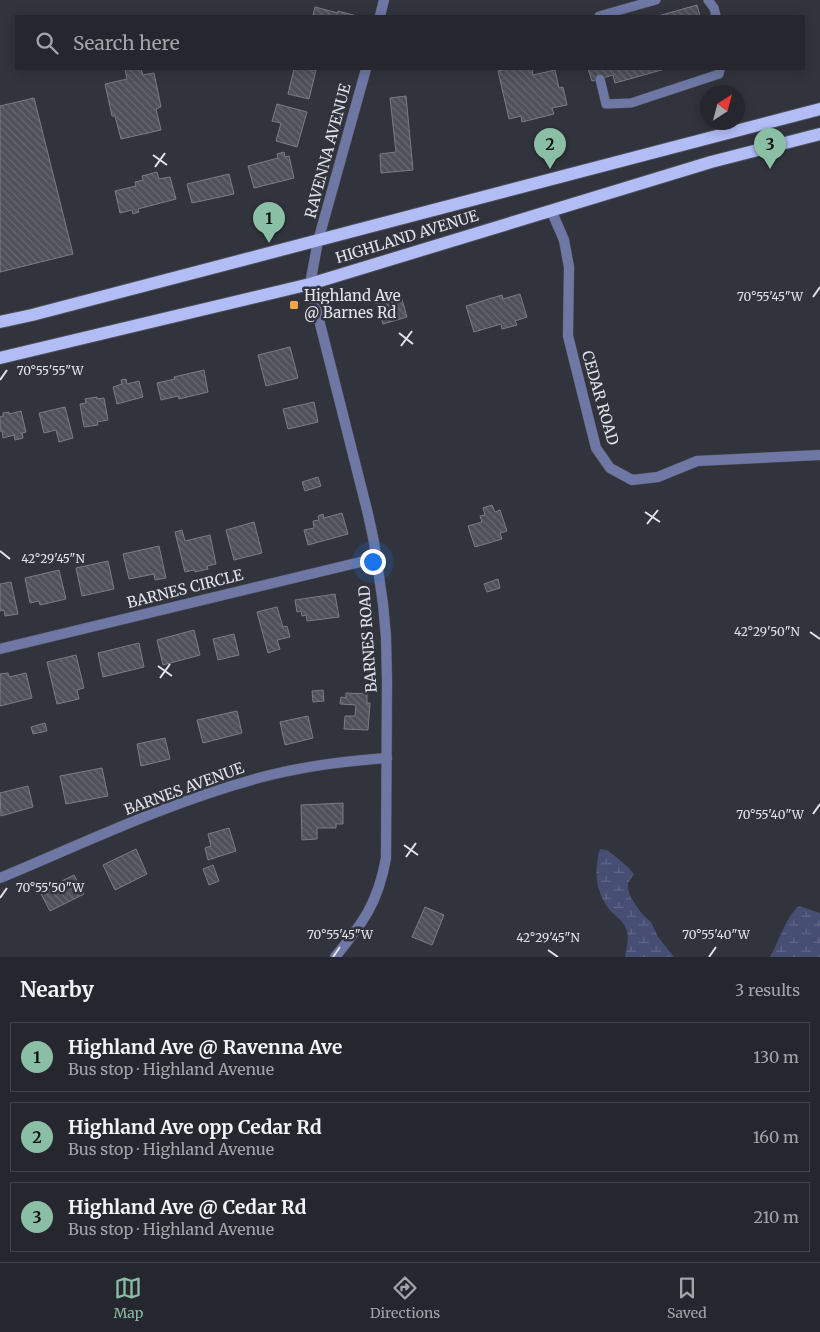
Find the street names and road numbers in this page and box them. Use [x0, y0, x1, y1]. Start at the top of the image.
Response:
street label: RAVENNA AVENUE [300, 81, 355, 220]
street label: HIGHLAND AVENUE [333, 206, 481, 267]
street label: CEDAR ROAD [578, 348, 623, 447]
street label: BARNES CIRCLE [125, 565, 245, 612]
street label: BARNES ROAD [354, 585, 381, 693]
street label: BARNES AVENUE [121, 758, 247, 819]

